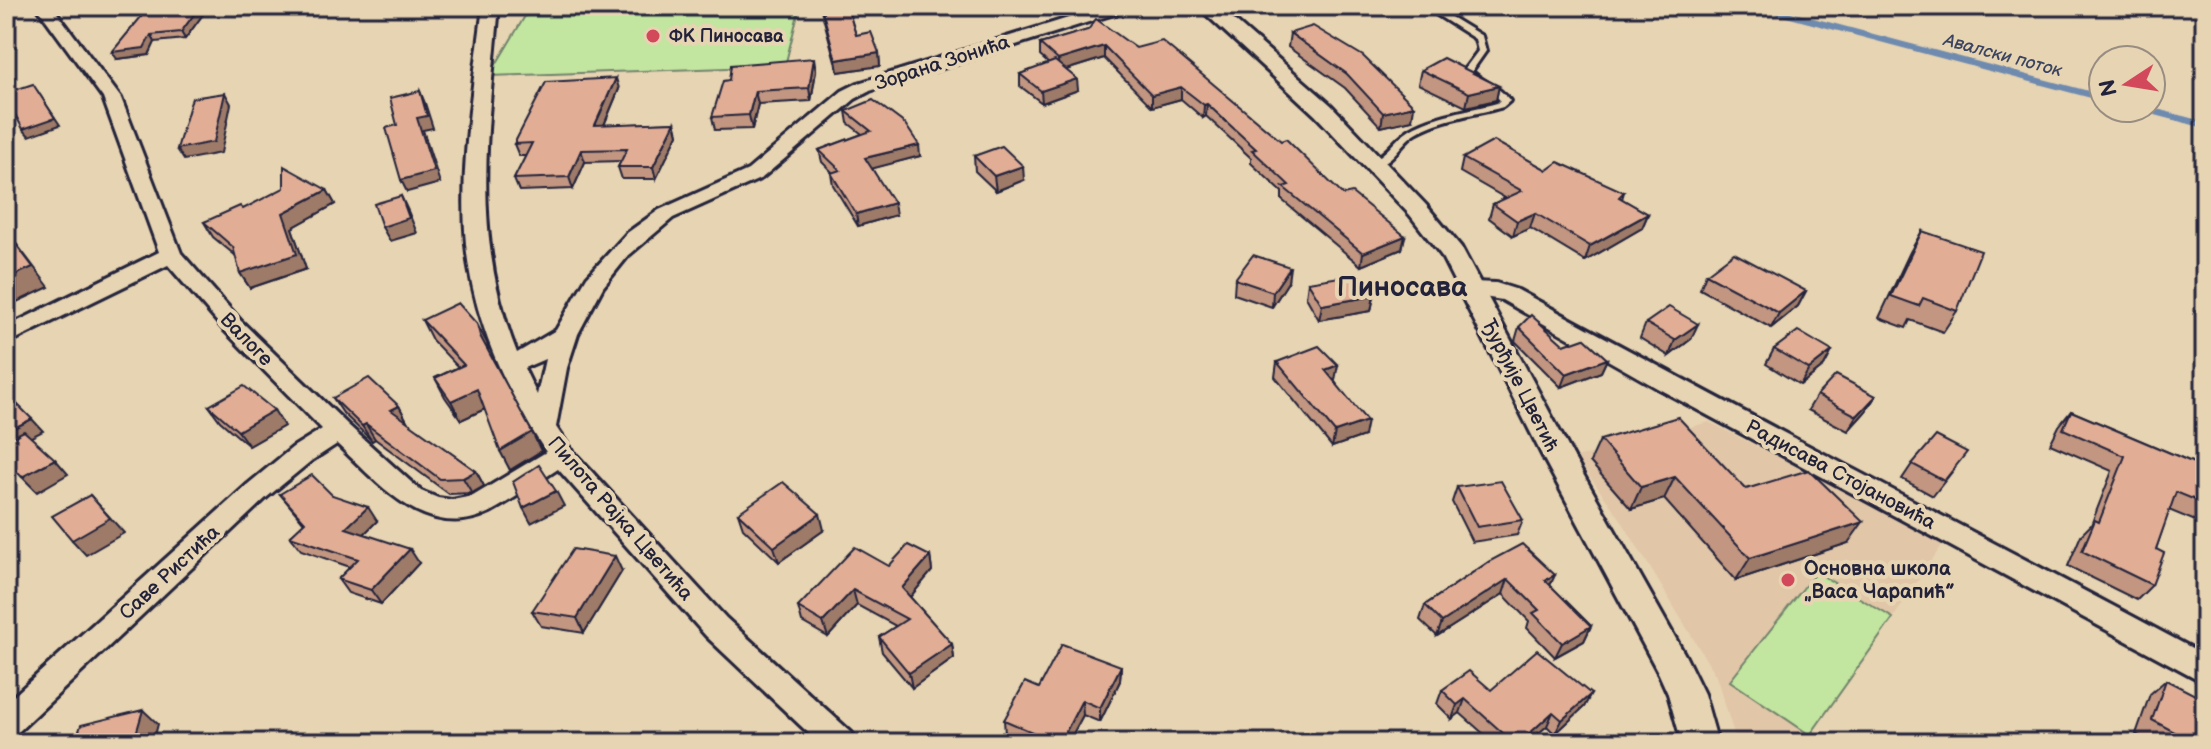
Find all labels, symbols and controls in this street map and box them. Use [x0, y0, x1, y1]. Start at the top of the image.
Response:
place label: ФК Пиносава [669, 26, 784, 47]
marker: ФК Пиносава [644, 27, 662, 45]
water label: Авалски поток [1940, 29, 2065, 81]
street label: Зорана Зонића [872, 30, 1013, 96]
north arrow [2087, 44, 2167, 124]
text: N [2094, 77, 2124, 99]
district label: Пиносава [1337, 271, 1468, 304]
street label: Валоге [215, 308, 278, 372]
street label: Ђурђије Цветић [1476, 315, 1564, 456]
street label: Радисава Стојановића [1741, 415, 1940, 535]
street label: Пилота Рајка Цветића [542, 432, 698, 606]
street label: Саве Ристића [115, 520, 225, 625]
place label: Основна школа „Васа Чарапић” [1804, 557, 1955, 604]
marker: Основна школа „Васа Чарапић” [1779, 571, 1797, 589]

